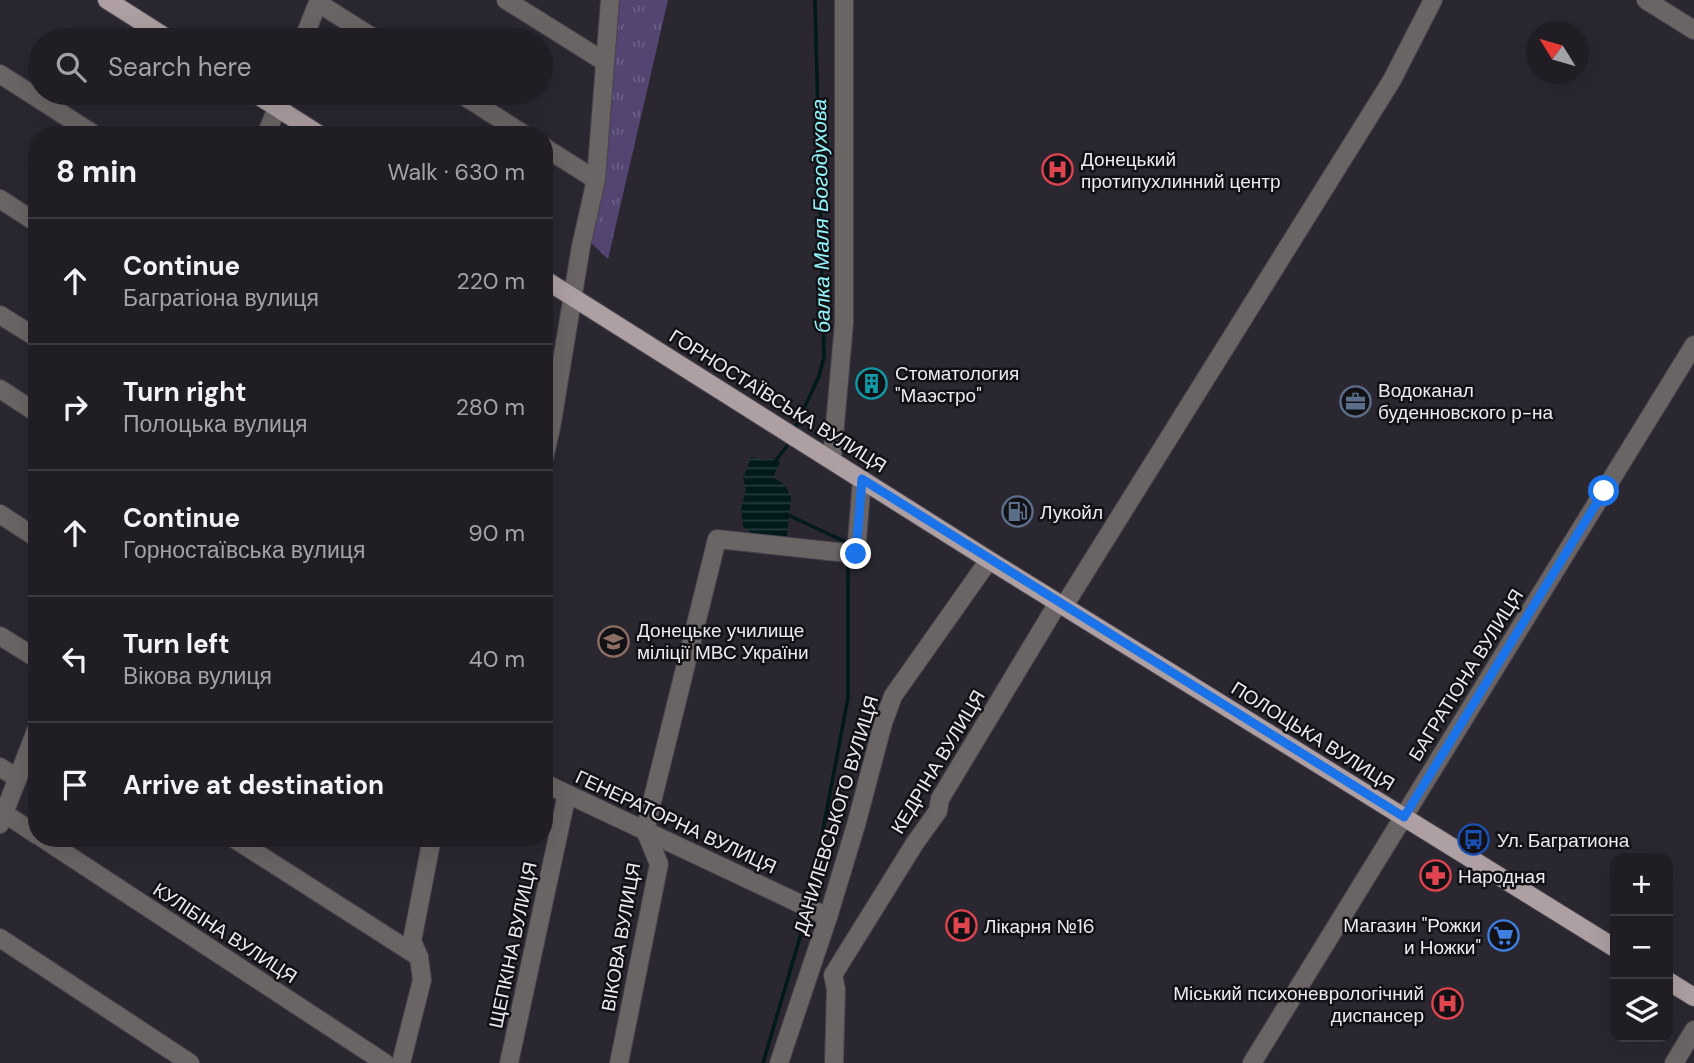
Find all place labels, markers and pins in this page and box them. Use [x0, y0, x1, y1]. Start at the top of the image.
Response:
place label: Донецький протипухлинний центр [1081, 147, 1281, 194]
hospital icon: Донецький протипухлинний центр [1041, 153, 1075, 187]
place label: Стоматология "Маэстро" [895, 361, 1019, 408]
building icon: Стоматология "Маэстро" [855, 367, 889, 401]
place label: Водоканал буденновского р-на [1378, 378, 1553, 425]
office icon: Водоканал буденновского р-на [1338, 384, 1372, 418]
fuel station icon: Лукойл [1000, 495, 1034, 529]
place label: Лукойл [1040, 500, 1103, 525]
place label: Донецьке училище міліції МВС України [637, 618, 809, 665]
school or university icon: Донецьке училище міліції МВС України [597, 624, 631, 658]
bus stop icon: Ул. Багратиона [1457, 823, 1491, 857]
place label: Ул. Багратиона [1497, 828, 1630, 853]
pharmacy icon: Народная [1418, 859, 1452, 893]
place label: Народная [1458, 864, 1545, 889]
hospital icon: Лікарня №16 [944, 909, 978, 943]
place label: Магазин "Рожки и Ножки" [1343, 913, 1481, 960]
place label: Лікарня №16 [984, 914, 1095, 939]
supermarket icon: Магазин "Рожки и Ножки" [1487, 919, 1521, 953]
place label: Міський психоневрологічний диспансер [1173, 981, 1424, 1028]
hospital icon: Міський психоневрологічний диспансер [1430, 987, 1464, 1021]

